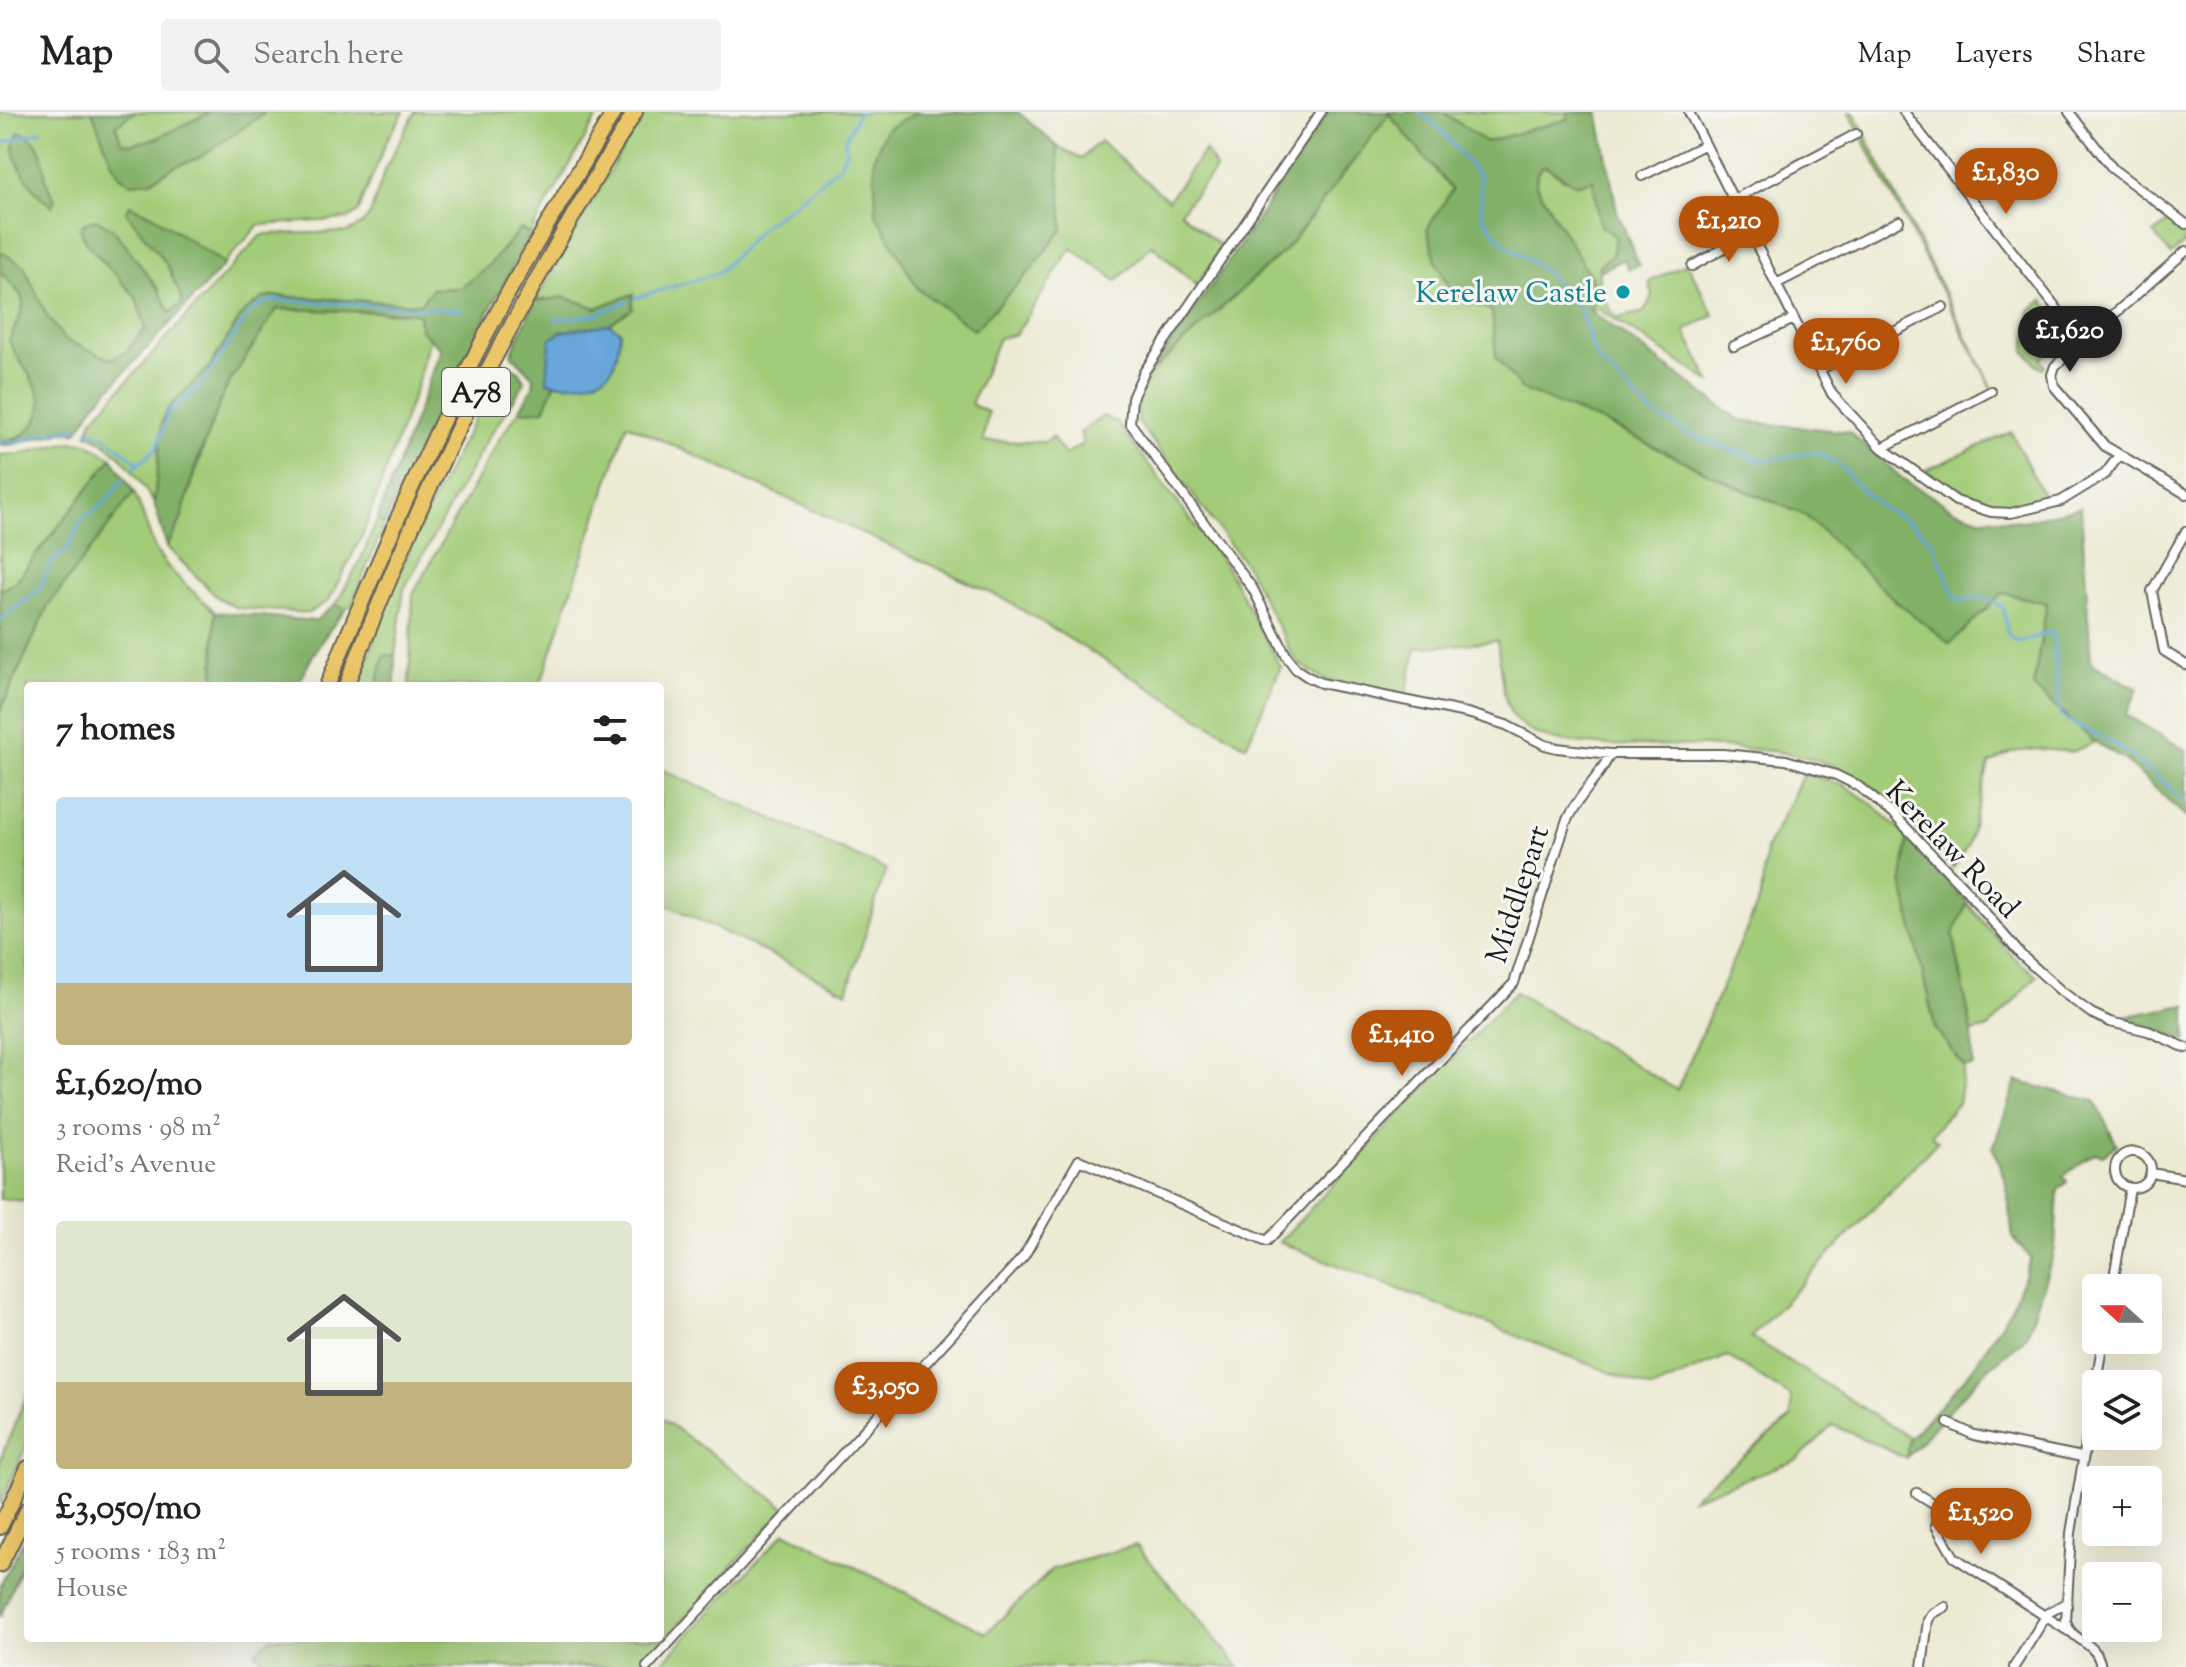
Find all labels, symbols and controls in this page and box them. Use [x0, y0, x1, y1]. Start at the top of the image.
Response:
search box [161, 19, 721, 91]
text: Map [40, 28, 113, 82]
icon: search [189, 33, 233, 77]
text: Search here [253, 34, 404, 77]
text: Map [1858, 35, 1911, 75]
text: Layers [1955, 35, 2033, 75]
text: Share [2077, 35, 2146, 75]
pin: £1,830 [1941, 148, 2071, 216]
text: £1,830 [1973, 155, 2039, 192]
pin: £1,210 [1664, 196, 1794, 264]
text: £1,210 [1697, 203, 1761, 240]
place label: Kerelaw Castle [1415, 273, 1607, 316]
marker: Kerelaw Castle [1614, 283, 1632, 301]
pin: £1,620 [2005, 306, 2135, 374]
text: £1,620 [2036, 313, 2104, 350]
pin: £1,760 [1781, 318, 1911, 386]
text: £1,760 [1811, 325, 1881, 362]
road number: A78 [442, 368, 510, 416]
text: 7 homes [56, 706, 175, 755]
icon: filters [588, 708, 632, 752]
street label: Kerelaw Road [1874, 772, 2028, 930]
street label: Middlepart [1477, 820, 1562, 969]
icon: home [272, 849, 416, 993]
pin: £1,410 [1337, 1010, 1467, 1078]
text: £1,410 [1369, 1017, 1435, 1054]
text: £1,620/mo [56, 1061, 202, 1110]
text: 3 rooms · 98 m² [56, 1110, 221, 1147]
text: Reid's Avenue [56, 1147, 216, 1184]
icon: home [272, 1273, 416, 1417]
north arrow [2082, 1274, 2162, 1354]
map controls [2082, 1274, 2162, 1642]
pin: £3,050 [821, 1362, 951, 1430]
text: £3,050 [852, 1369, 920, 1406]
button: layers [2082, 1370, 2162, 1450]
button: + [2082, 1466, 2162, 1546]
text: £3,050/mo [56, 1485, 201, 1534]
pin: £1,520 [1916, 1488, 2046, 1556]
text: £1,520 [1948, 1495, 2014, 1532]
text: 5 rooms · 183 m² [56, 1534, 226, 1571]
button: − [2082, 1562, 2162, 1642]
text: House [56, 1571, 128, 1608]

